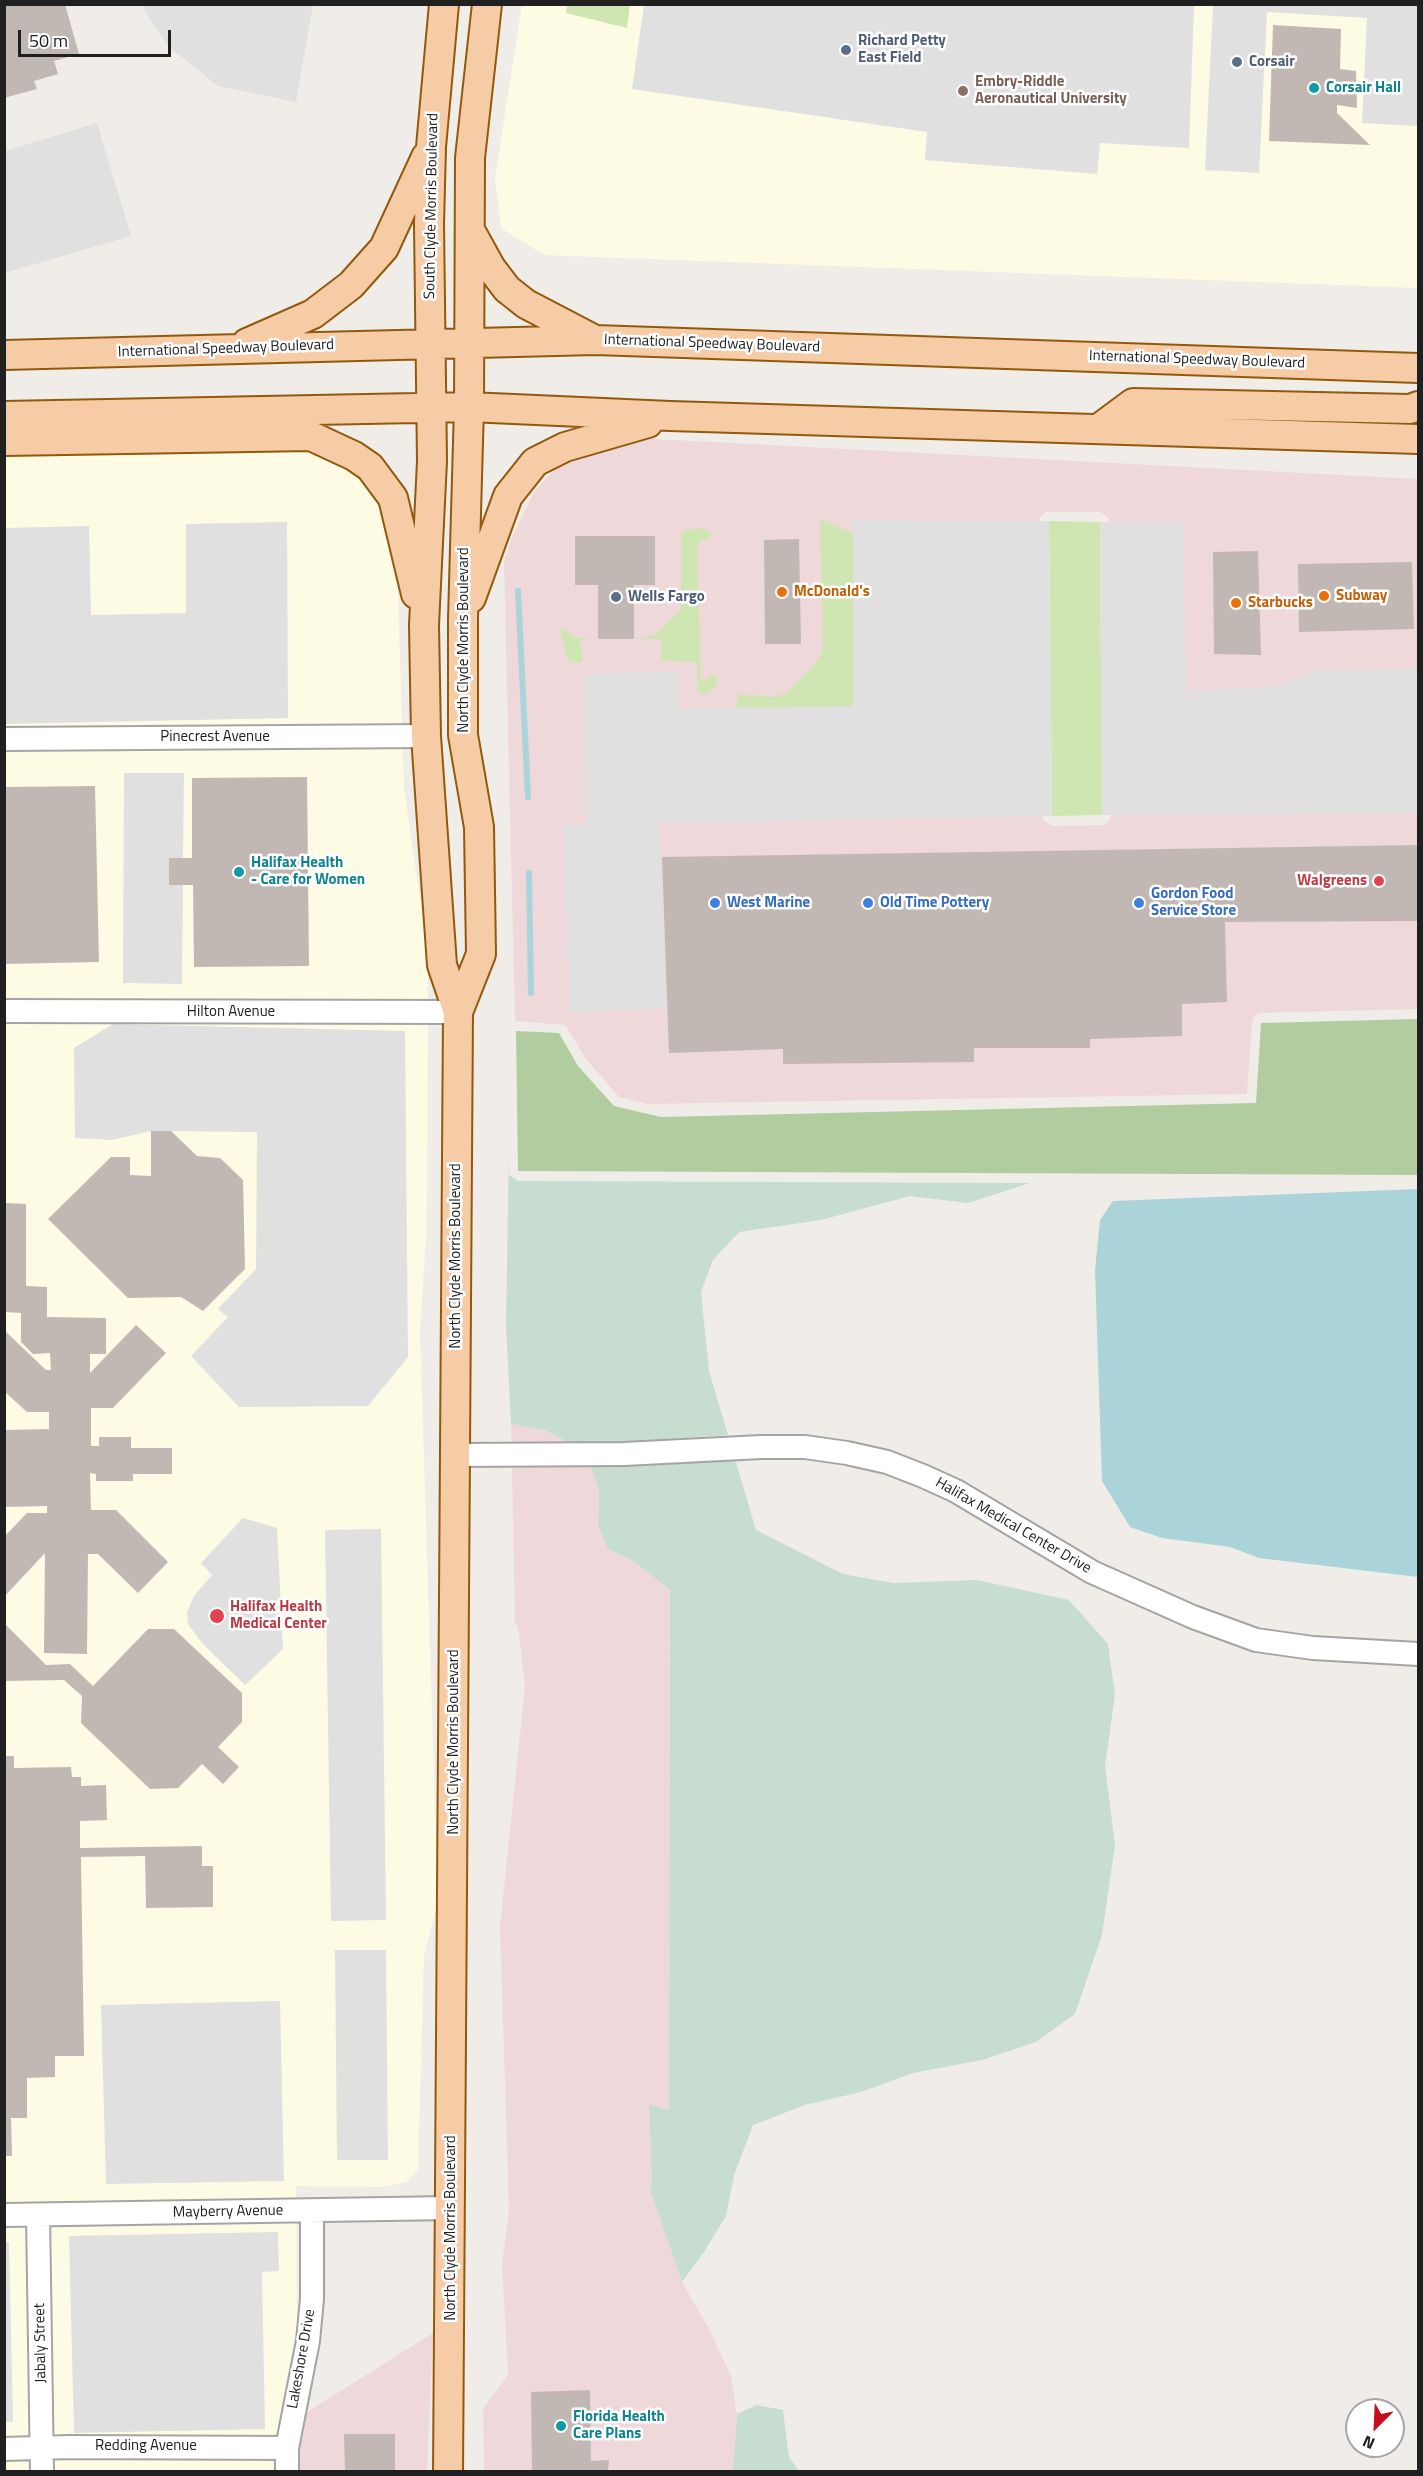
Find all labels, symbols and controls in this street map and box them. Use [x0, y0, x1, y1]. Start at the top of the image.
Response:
scale bar [21, 18, 174, 56]
text: 50 m [29, 27, 68, 54]
place label: Richard Petty East Field [858, 32, 946, 67]
marker: Richard Petty East Field [839, 43, 853, 57]
place label: Corsair [1249, 53, 1295, 71]
marker: Corsair [1230, 55, 1244, 69]
place label: Embry-Riddle Aeronautical University [975, 73, 1127, 108]
place label: Corsair Hall [1326, 79, 1401, 97]
marker: Corsair Hall [1307, 81, 1321, 95]
marker: Embry-Riddle Aeronautical University [956, 84, 970, 98]
street label: South Clyde Morris Boulevard [421, 113, 443, 299]
street label: International Speedway Boulevard [604, 331, 820, 357]
street label: International Speedway Boulevard [118, 336, 334, 362]
street label: International Speedway Boulevard [1089, 347, 1305, 373]
street label: North Clyde Morris Boulevard [455, 547, 473, 733]
place label: McDonald's [794, 583, 870, 601]
marker: McDonald's [775, 585, 789, 599]
place label: Subway [1336, 587, 1387, 605]
place label: Wells Fargo [628, 588, 705, 606]
marker: Subway [1317, 589, 1331, 603]
marker: Wells Fargo [609, 590, 623, 604]
place label: Starbucks [1248, 594, 1313, 612]
marker: Starbucks [1229, 596, 1243, 610]
street label: Pinecrest Avenue [160, 728, 270, 746]
place label: Halifax Health - Care for Women [251, 854, 365, 889]
marker: Halifax Health - Care for Women [232, 865, 246, 879]
place label: Walgreens [1297, 872, 1367, 890]
marker: Walgreens [1372, 874, 1386, 888]
place label: Gordon Food Service Store [1151, 885, 1236, 920]
place label: West Marine [727, 894, 810, 912]
place label: Old Time Pottery [880, 894, 989, 912]
marker: West Marine [708, 896, 722, 910]
marker: Old Time Pottery [861, 896, 875, 910]
marker: Gordon Food Service Store [1132, 896, 1146, 910]
street label: Hilton Avenue [187, 1003, 275, 1021]
street label: North Clyde Morris Boulevard [447, 1163, 465, 1349]
street label: Halifax Medical Center Drive [932, 1474, 1094, 1578]
place label: Halifax Health Medical Center [230, 1598, 327, 1633]
marker: Halifax Health Medical Center [208, 1607, 226, 1625]
street label: North Clyde Morris Boulevard [445, 1649, 463, 1835]
street label: North Clyde Morris Boulevard [442, 2135, 460, 2321]
street label: Mayberry Avenue [173, 2202, 283, 2222]
street label: Jabaly Street [31, 2303, 51, 2383]
street label: Lakeshore Drive [284, 2308, 320, 2410]
north arrow [1345, 2398, 1405, 2458]
place label: Florida Health Care Plans [573, 2408, 665, 2443]
marker: Florida Health Care Plans [554, 2419, 568, 2433]
text: N [1359, 2429, 1378, 2456]
street label: Redding Avenue [95, 2437, 197, 2455]

